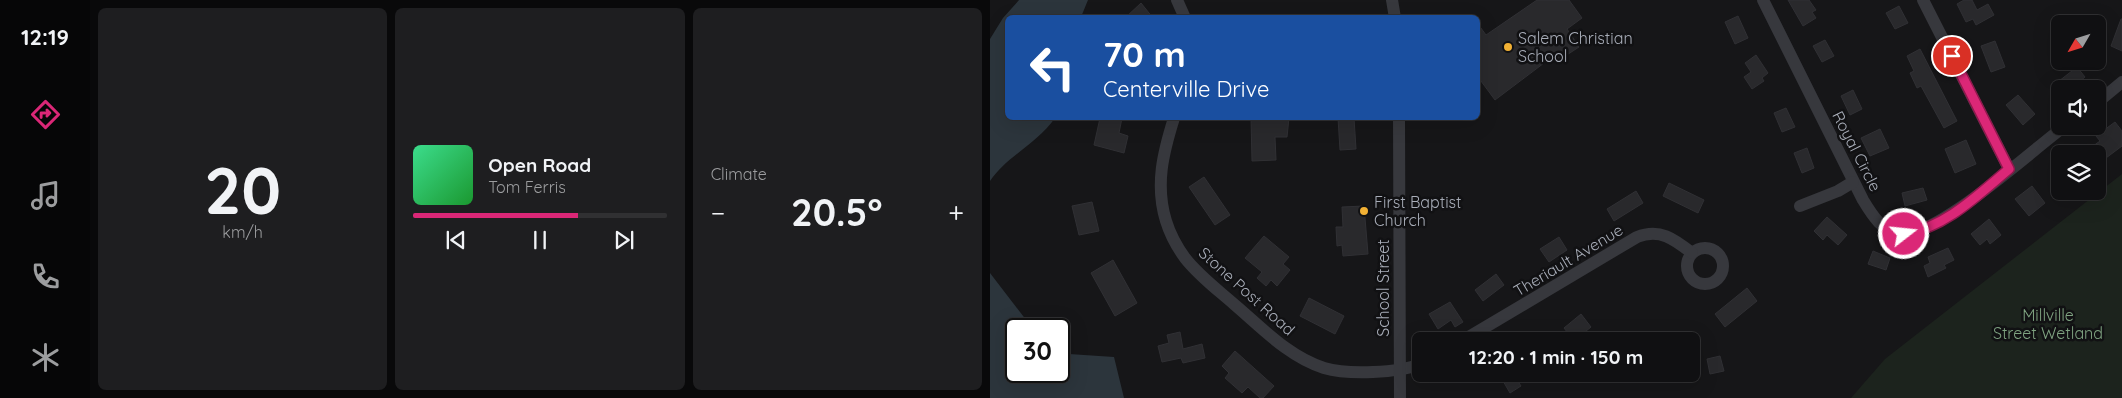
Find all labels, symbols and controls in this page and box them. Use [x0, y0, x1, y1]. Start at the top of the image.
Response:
north arrow [2051, 15, 2106, 70]
map controls [2051, 15, 2106, 200]
text: 12:19 [21, 23, 69, 51]
place label: Salem Christian School [1518, 28, 1633, 66]
text: 70 m [1103, 32, 1186, 76]
icon: left [1020, 35, 1085, 100]
pin [1931, 35, 1973, 77]
marker: Salem Christian School [1502, 41, 1514, 53]
icon: arrive [1938, 42, 1966, 70]
text: Centerville Drive [1103, 75, 1270, 103]
button: sound [2051, 80, 2106, 135]
icon: directions [28, 97, 63, 132]
street label: Royal Circle [1828, 107, 1886, 195]
button: layers [2051, 145, 2106, 200]
text: 20 [204, 149, 281, 230]
text: Open Road [488, 153, 591, 177]
text: Climate [711, 164, 767, 184]
text: Tom Ferris [488, 177, 566, 197]
icon: music [28, 178, 63, 213]
text: 20.5° [791, 188, 882, 236]
place label: First Baptist Church [1374, 192, 1462, 230]
text: − [711, 195, 725, 230]
text: + [948, 195, 964, 230]
marker: First Baptist Church [1358, 205, 1370, 217]
position arrow [1877, 207, 1929, 259]
street label: Theriault Avenue [1510, 219, 1626, 301]
text: km/h [222, 222, 263, 242]
icon: previous [442, 226, 470, 254]
icon: pause [526, 226, 554, 254]
icon: next [610, 226, 638, 254]
street label: School Street [1373, 239, 1393, 337]
street label: Stone Post Road [1195, 243, 1299, 339]
icon: phone [28, 259, 63, 294]
park label: Millville Street Wetland [1993, 305, 2103, 343]
speed limit sign: 30 [1005, 318, 1070, 383]
icon: climate [28, 340, 63, 375]
text: 12:20 · 1 min · 150 m [1469, 345, 1643, 369]

